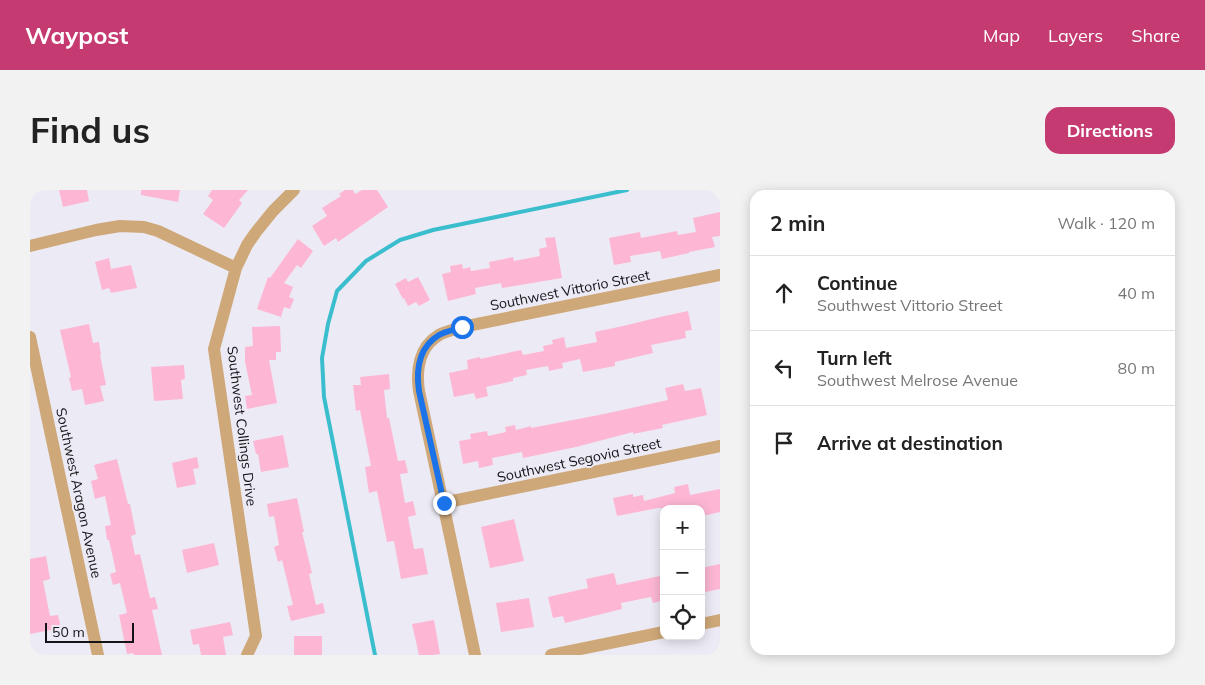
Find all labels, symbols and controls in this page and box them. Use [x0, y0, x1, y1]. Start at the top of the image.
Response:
text: Waypost [25, 20, 128, 50]
text: Map [983, 24, 1020, 47]
text: Layers [1048, 24, 1103, 47]
text: Share [1131, 24, 1180, 47]
button: Directions [1045, 107, 1175, 154]
text: Find us [30, 108, 150, 152]
text: 2 min [770, 210, 825, 236]
text: Walk · 120 m [1057, 213, 1155, 233]
street label: Southwest Vittorio Street [489, 266, 651, 314]
text: Continue [817, 271, 897, 295]
icon: ahead [770, 279, 798, 307]
text: 40 m [1118, 283, 1155, 303]
text: Southwest Vittorio Street [817, 295, 1003, 315]
route start [451, 316, 474, 339]
street label: Southwest Collings Drive [223, 345, 261, 507]
text: Turn left [817, 346, 892, 370]
icon: left [770, 354, 798, 382]
text: 80 m [1118, 358, 1155, 378]
text: Southwest Melrose Avenue [817, 370, 1018, 390]
street label: Southwest Aragon Avenue [52, 406, 106, 580]
icon: arrive [770, 429, 798, 457]
text: Arrive at destination [817, 431, 1003, 455]
street label: Southwest Segovia Street [495, 434, 663, 486]
route end [433, 492, 456, 515]
map controls [660, 505, 705, 640]
button: + [660, 505, 705, 550]
button: − [660, 550, 705, 595]
button: locate [660, 595, 705, 640]
scale bar [45, 620, 134, 643]
text: 50 m [52, 623, 85, 641]

